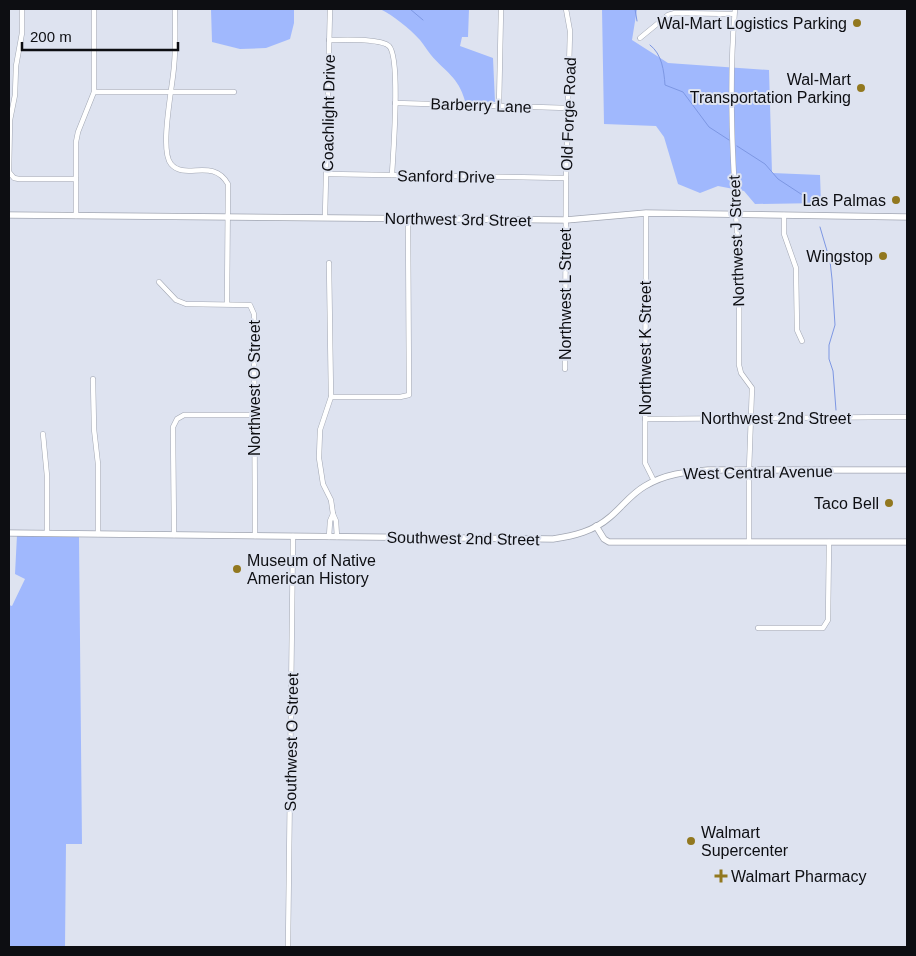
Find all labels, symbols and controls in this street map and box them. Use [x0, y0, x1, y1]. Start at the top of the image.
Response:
place label: Wal-Mart Logistics Parking [657, 15, 847, 32]
marker: Wal-Mart Logistics Parking [851, 17, 863, 29]
scale bar [22, 20, 179, 52]
text: 200 m [30, 28, 72, 45]
street label: Coachlight Drive [319, 54, 338, 172]
street label: Old Forge Road [558, 57, 579, 171]
place label: Wal-Mart Transportation Parking [690, 71, 852, 106]
marker: Wal-Mart Transportation Parking [855, 82, 867, 94]
street label: Barberry Lane [430, 95, 532, 116]
street label: Sanford Drive [397, 167, 495, 186]
street label: Northwest J Street [726, 174, 747, 307]
place label: Las Palmas [802, 192, 886, 209]
marker: Las Palmas [890, 194, 902, 206]
street label: Northwest 3rd Street [384, 210, 532, 229]
street label: Northwest L Street [557, 227, 574, 360]
place label: Wingstop [806, 248, 873, 265]
marker: Wingstop [877, 250, 889, 262]
street label: Northwest K Street [637, 280, 654, 415]
street label: Northwest O Street [246, 319, 263, 456]
street label: Northwest 2nd Street [701, 410, 852, 427]
street label: West Central Avenue [683, 463, 833, 482]
place label: Taco Bell [814, 495, 879, 512]
marker: Taco Bell [883, 497, 895, 509]
street label: Southwest 2nd Street [386, 529, 540, 548]
place label: Museum of Native American History [247, 552, 376, 587]
marker: Museum of Native American History [231, 563, 243, 575]
street label: Southwest O Street [282, 672, 301, 812]
place label: Walmart Supercenter [701, 824, 789, 859]
marker: Walmart Supercenter [685, 835, 697, 847]
place label: Walmart Pharmacy [731, 868, 866, 885]
marker: Walmart Pharmacy [715, 870, 727, 882]

